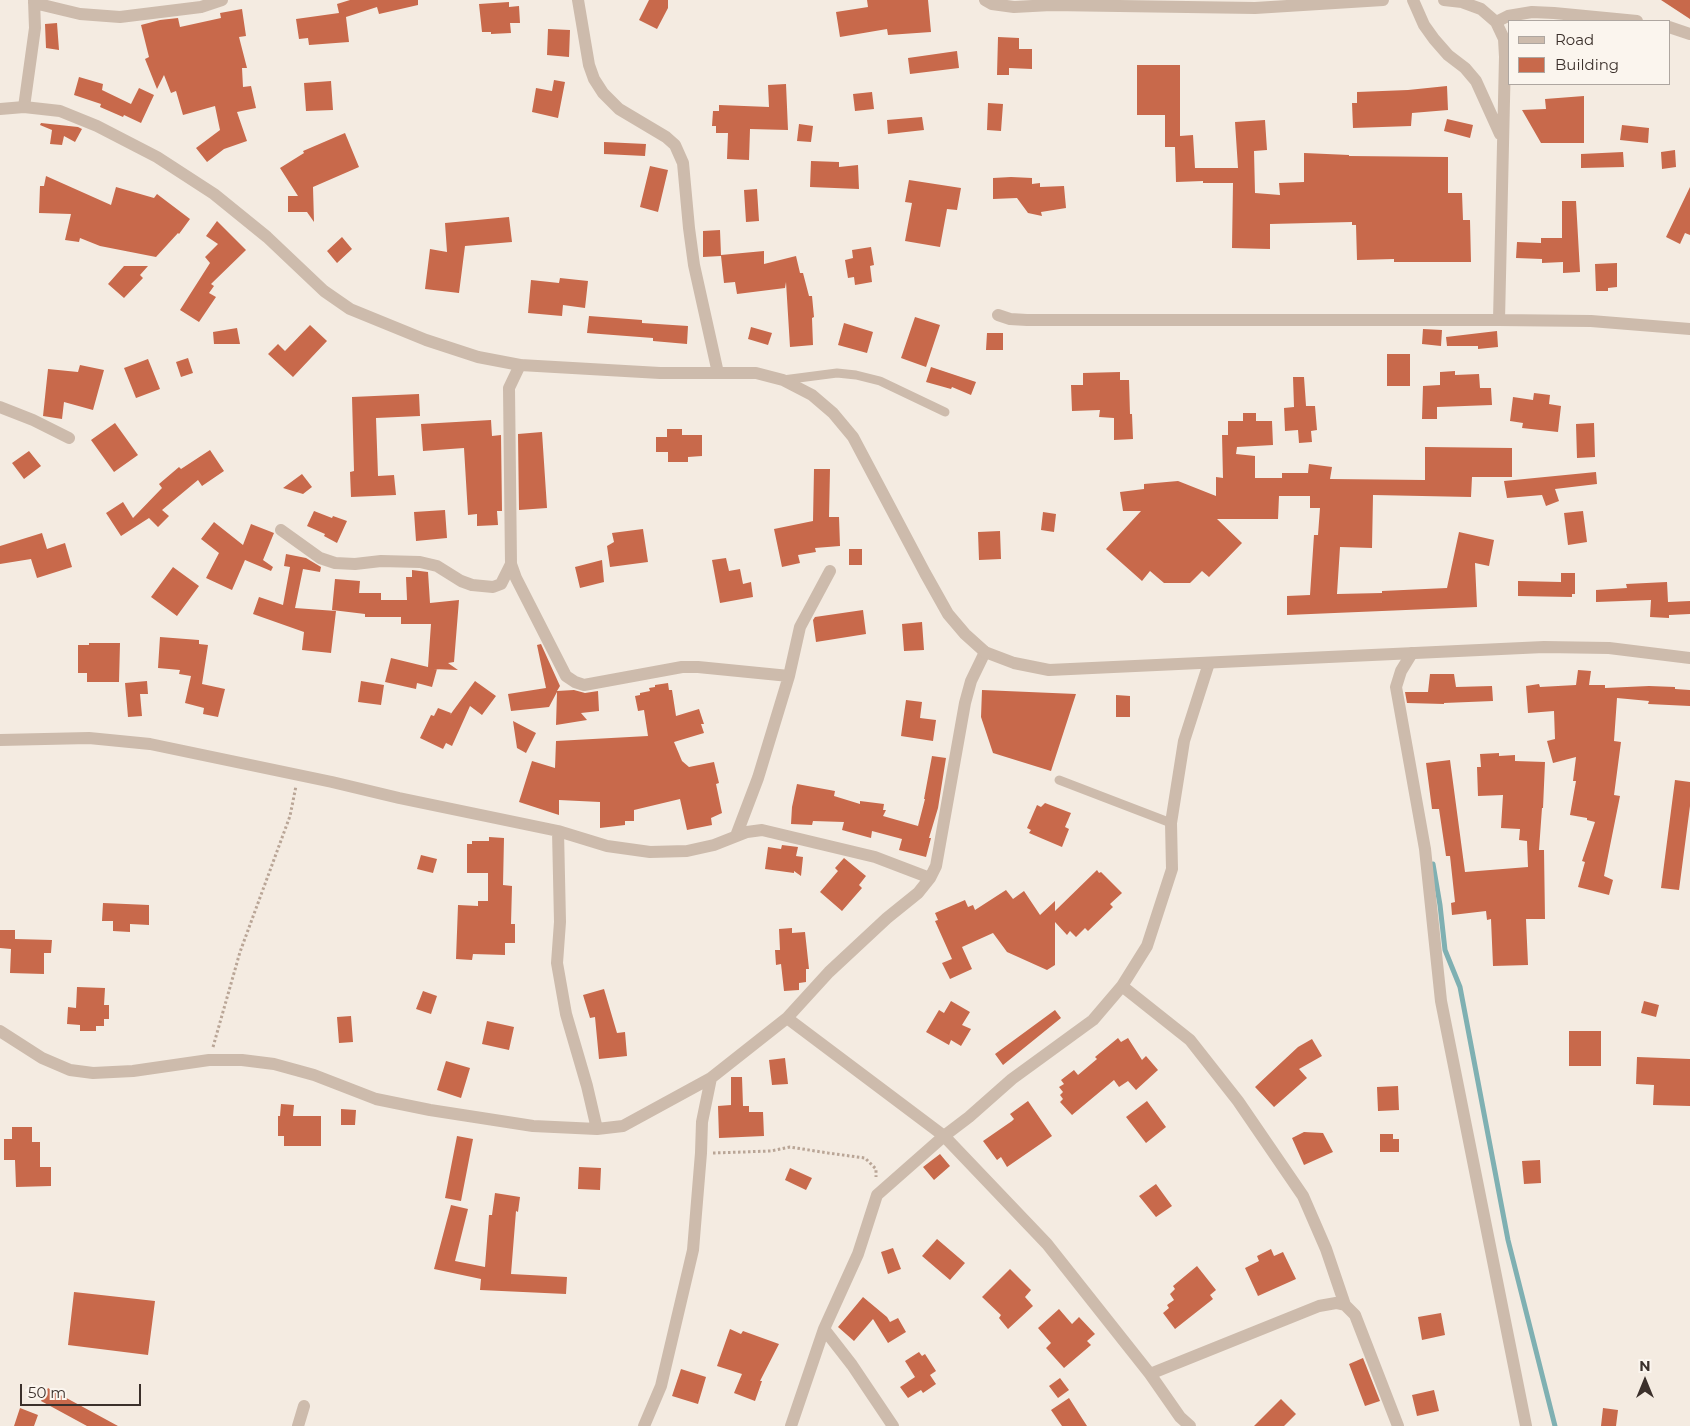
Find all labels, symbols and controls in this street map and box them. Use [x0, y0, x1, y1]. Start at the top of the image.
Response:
legend [1508, 20, 1670, 85]
text: Road [1555, 30, 1594, 49]
text: Building [1555, 55, 1619, 74]
north arrow [1620, 1356, 1670, 1406]
text: N [1639, 1357, 1651, 1375]
scale bar [22, 1374, 144, 1406]
text: 50 m [28, 1383, 66, 1402]

